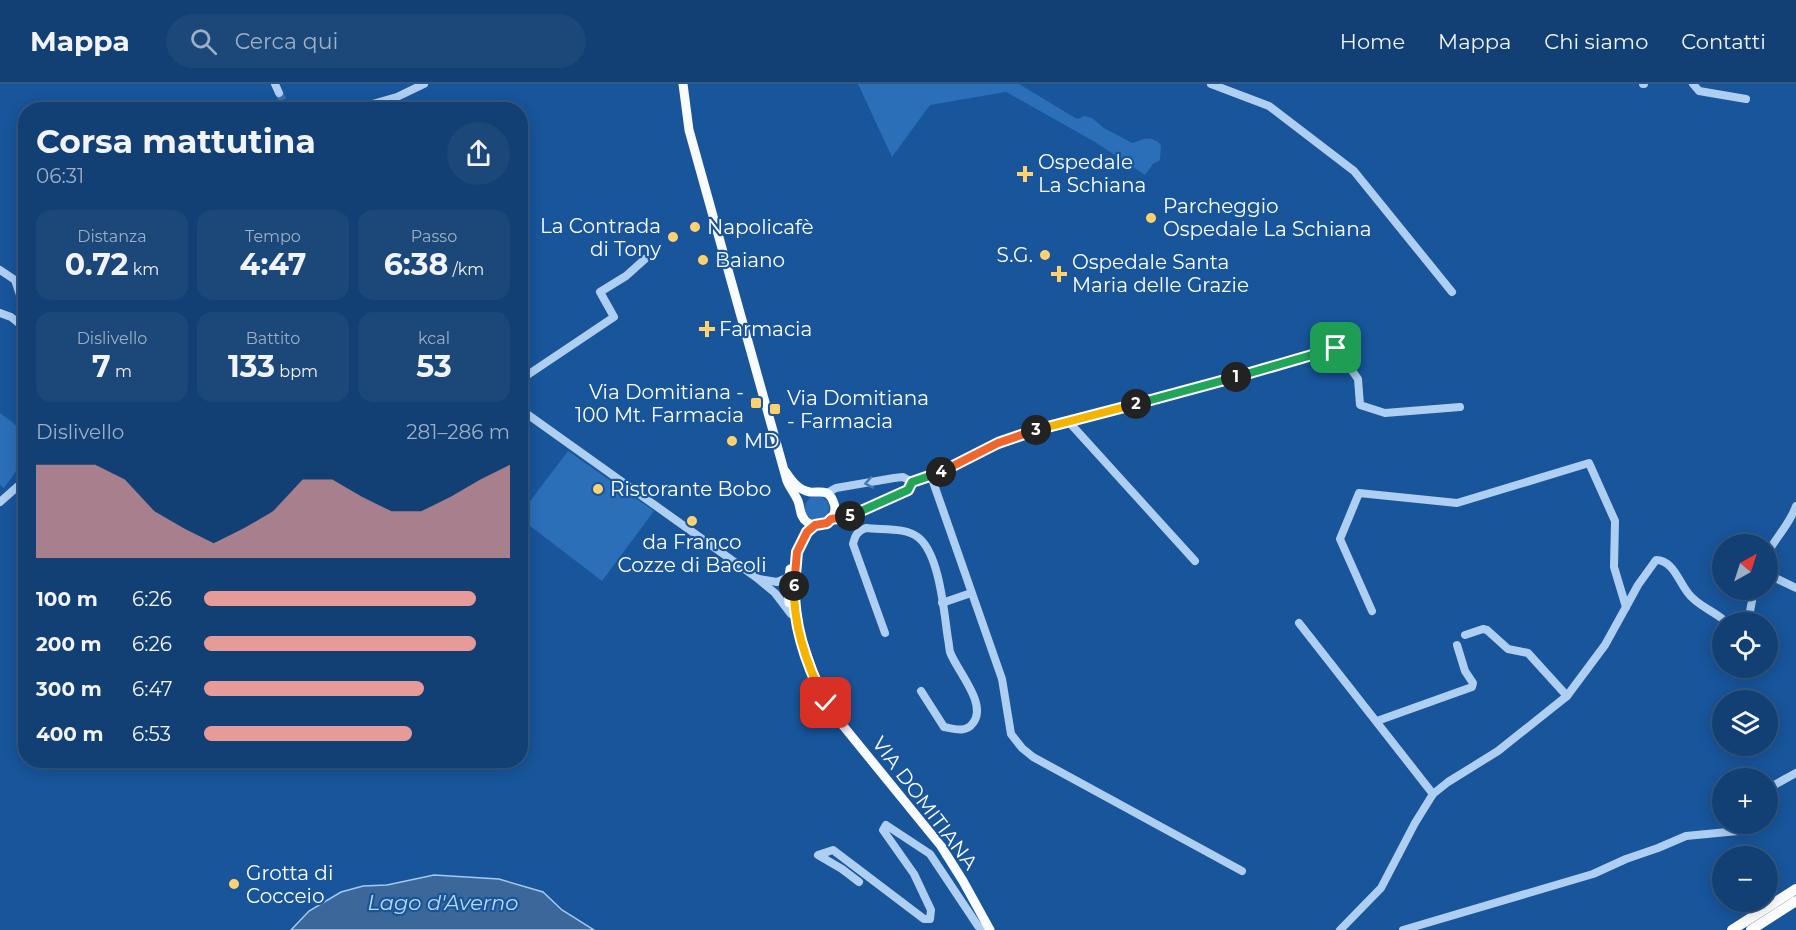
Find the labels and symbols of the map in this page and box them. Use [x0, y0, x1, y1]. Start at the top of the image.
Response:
place label: Ospedale La Schiana [1038, 150, 1146, 197]
marker: Ospedale La Schiana [1016, 165, 1034, 183]
place label: Parcheggio Ospedale La Schiana [1163, 194, 1372, 241]
marker: Parcheggio Ospedale La Schiana [1144, 211, 1158, 225]
place label: La Contrada di Tony [540, 214, 661, 261]
place label: Napolicafè [707, 215, 814, 239]
marker: Napolicafè [688, 220, 702, 234]
marker: La Contrada di Tony [666, 230, 680, 244]
place label: S.G. [997, 243, 1033, 267]
place label: Baiano [715, 248, 785, 272]
marker: S.G. [1038, 248, 1052, 262]
place label: Ospedale Santa Maria delle Grazie [1072, 250, 1249, 297]
marker: Baiano [696, 253, 710, 267]
marker: Ospedale Santa Maria delle Grazie [1050, 265, 1068, 283]
place label: Farmacia [719, 317, 812, 341]
marker: Farmacia [700, 322, 714, 336]
pin [1310, 322, 1361, 373]
pin: 1 [1221, 362, 1251, 392]
place label: Via Domitiana - 100 Mt. Farmacia [575, 380, 744, 427]
place label: Via Domitiana - Farmacia [787, 386, 929, 433]
pin: 2 [1121, 389, 1151, 419]
marker: Via Domitiana - 100 Mt. Farmacia [749, 396, 763, 410]
marker: Via Domitiana - Farmacia [768, 402, 782, 416]
pin: 3 [1021, 415, 1051, 445]
place label: MD [744, 429, 780, 453]
marker: MD [725, 434, 739, 448]
pin: 4 [926, 457, 956, 487]
one-way arrow [865, 476, 875, 489]
place label: Ristorante Bobo [610, 477, 771, 501]
marker: Ristorante Bobo [591, 482, 605, 496]
pin: 5 [835, 501, 865, 531]
marker: da Franco Cozze di Bacoli [685, 514, 699, 528]
place label: da Franco Cozze di Bacoli [617, 530, 767, 577]
north arrow [1712, 534, 1778, 600]
pin: 6 [779, 571, 809, 601]
pin [800, 677, 851, 728]
street label: VIA DOMITIANA [867, 732, 983, 875]
place label: Grotta di Cocceio [246, 861, 333, 908]
marker: Grotta di Cocceio [227, 877, 241, 891]
water label: Lago d'Averno [368, 890, 518, 915]

